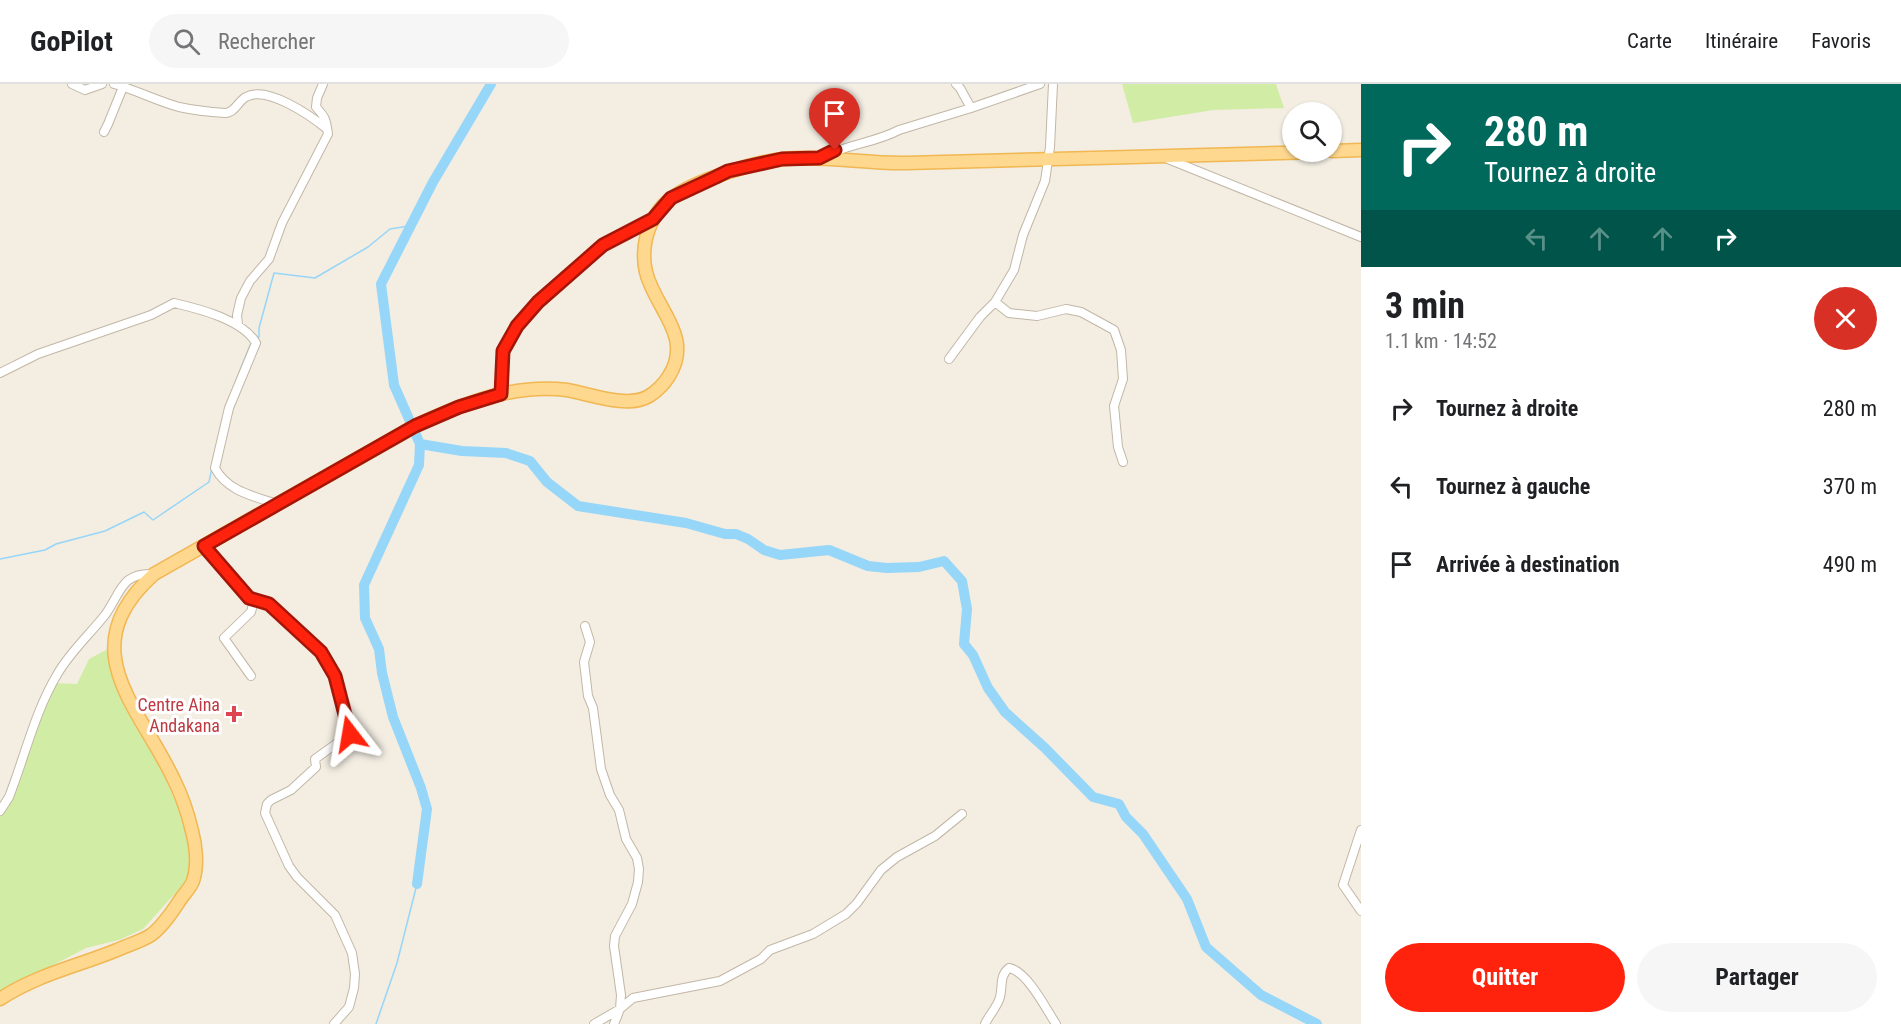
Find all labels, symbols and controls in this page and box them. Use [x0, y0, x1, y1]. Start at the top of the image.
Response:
search box [149, 14, 569, 68]
text: GoPilot [30, 25, 113, 58]
icon: search [170, 25, 203, 58]
text: Rechercher [218, 29, 315, 54]
text: Carte [1627, 29, 1672, 53]
text: Itinéraire [1705, 29, 1778, 53]
text: Favoris [1811, 29, 1871, 53]
pin [809, 88, 860, 150]
icon: arrive [818, 97, 851, 130]
map controls [1282, 102, 1342, 162]
button: search [1282, 102, 1342, 162]
text: 280 m [1484, 107, 1589, 156]
icon: right [1385, 108, 1463, 186]
text: Tournez à droite [1484, 157, 1656, 189]
icon: left [1520, 222, 1553, 255]
icon: ahead [1583, 222, 1616, 255]
icon: ahead [1646, 222, 1679, 255]
icon: right [1709, 222, 1742, 255]
text: 3 min [1385, 285, 1465, 327]
button: close [1814, 287, 1877, 350]
text: 1.1 km · 14:52 [1385, 329, 1497, 353]
icon: right [1385, 392, 1418, 425]
text: Tournez à droite [1436, 396, 1578, 421]
text: 280 m [1823, 396, 1877, 421]
icon: left [1385, 470, 1418, 503]
text: Tournez à gauche [1436, 474, 1590, 499]
text: 370 m [1823, 474, 1877, 499]
icon: arrive [1385, 548, 1418, 581]
text: Arrivée à destination [1436, 552, 1620, 577]
text: 490 m [1823, 552, 1877, 577]
place label: Centre Aina Andakana [138, 694, 220, 736]
position arrow [318, 702, 382, 766]
marker: Centre Aina Andakana [225, 705, 243, 723]
button: Quitter [1385, 943, 1625, 1012]
button: Partager [1637, 943, 1877, 1012]

